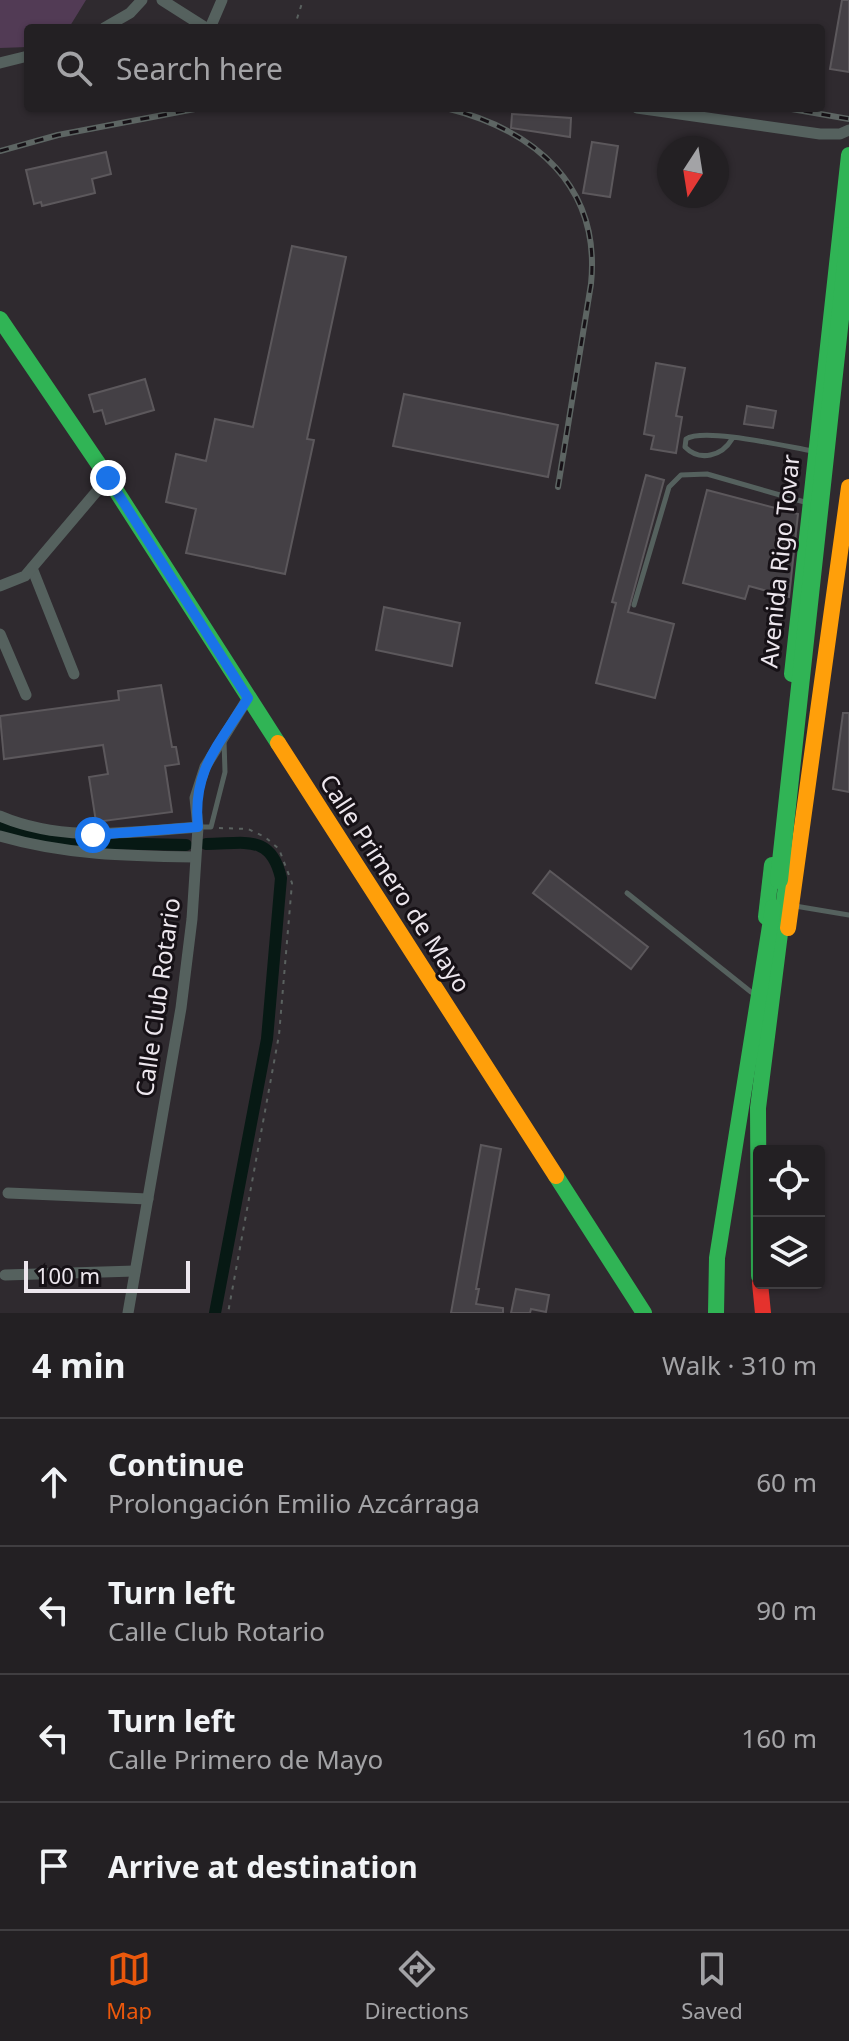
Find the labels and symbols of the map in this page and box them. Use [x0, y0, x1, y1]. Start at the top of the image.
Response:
north arrow [657, 136, 729, 208]
street label: Avenida Rigo Tovar [751, 453, 807, 669]
route end [90, 460, 126, 496]
street label: Calle Primero de Mayo [313, 767, 479, 999]
route start [75, 817, 111, 853]
street label: Calle Club Rotario [127, 896, 187, 1098]
scale bar [24, 1257, 190, 1293]

